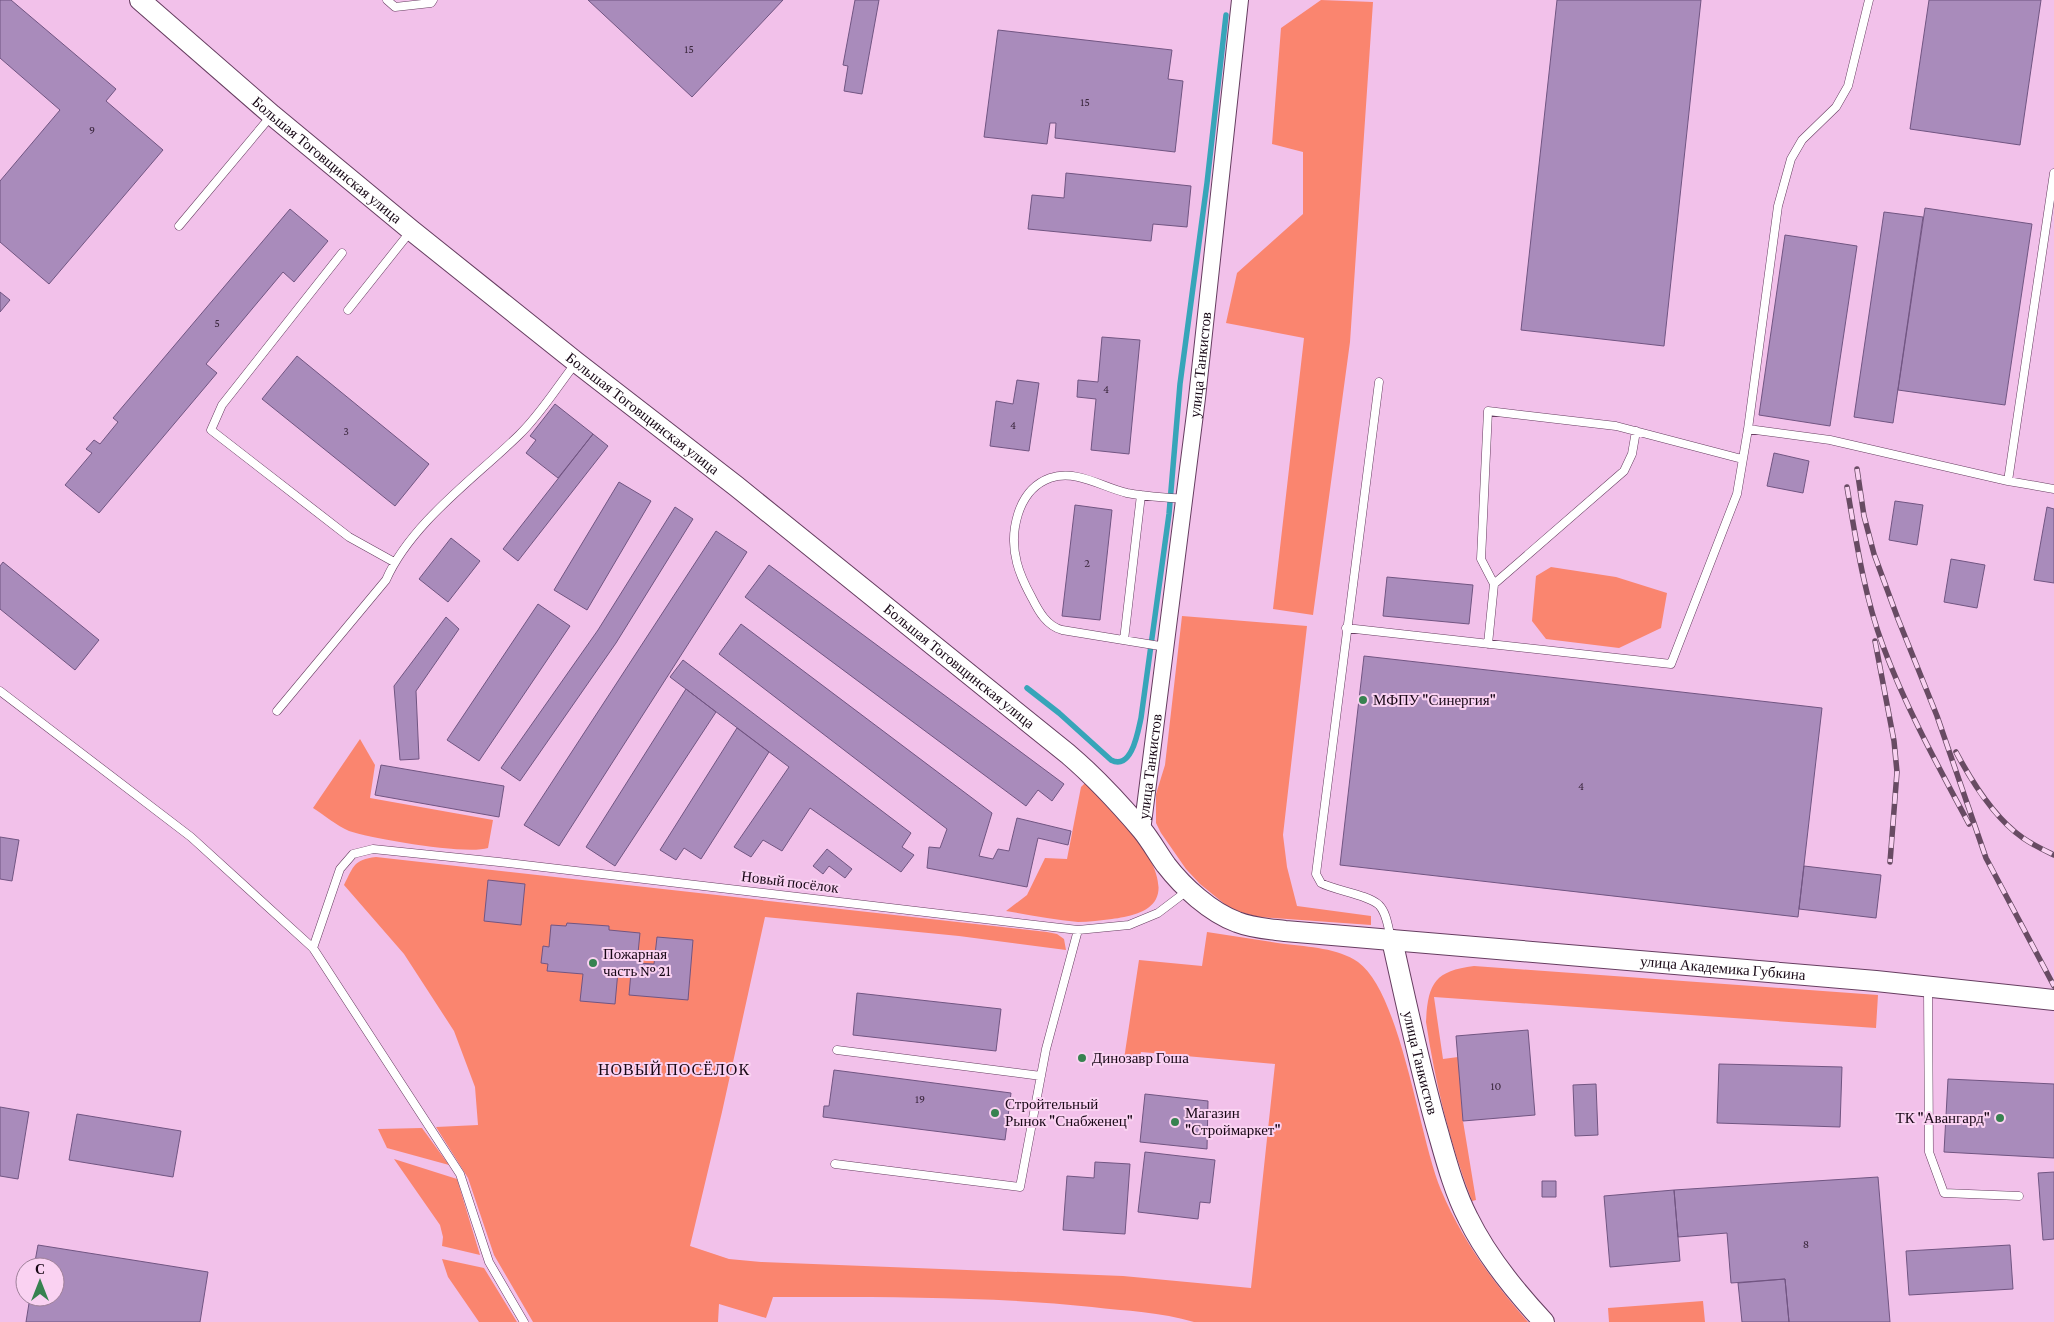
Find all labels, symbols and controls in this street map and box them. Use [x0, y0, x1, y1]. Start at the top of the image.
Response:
house number: 15 [684, 42, 694, 56]
street label: Большая Тоговщинская улица [249, 93, 405, 227]
house number: 15 [1080, 95, 1090, 109]
house number: 9 [89, 123, 95, 137]
street label: улица Танкистов [1187, 311, 1214, 419]
house number: 5 [214, 316, 220, 330]
street label: Большая Тоговщинская улица [563, 349, 722, 478]
house number: 4 [1103, 382, 1109, 396]
house number: 4 [1010, 418, 1016, 432]
house number: 3 [343, 424, 349, 438]
house number: 2 [1084, 556, 1090, 570]
street label: Большая Тоговщинская улица [881, 601, 1038, 732]
place label: МФПУ "Синергия" [1373, 692, 1496, 708]
marker: МФПУ "Синергия" [1357, 694, 1369, 706]
street label: улица Танкистов [1136, 713, 1165, 820]
house number: 4 [1578, 779, 1584, 793]
street label: Новый посёлок [740, 868, 840, 896]
place label: Пожарная часть № 21 [603, 946, 671, 979]
street label: улица Академика Губкина [1640, 953, 1807, 983]
marker: Пожарная часть № 21 [587, 957, 599, 969]
street label: улица Танкистов [1400, 1009, 1441, 1116]
place label: Динозавр Гоша [1092, 1050, 1189, 1066]
marker: Динозавр Гоша [1076, 1052, 1088, 1064]
district label: НОВЫЙ ПОСЁЛОК [598, 1060, 750, 1078]
house number: 10 [1491, 1079, 1502, 1093]
house number: 19 [915, 1092, 925, 1106]
place label: Стройтельный Рынок "Снабженец" [1005, 1096, 1133, 1129]
place label: Магазин "Строймаркет" [1185, 1105, 1281, 1138]
marker: Стройтельный Рынок "Снабженец" [989, 1107, 1001, 1119]
place label: ТК "Авангард" [1896, 1110, 1990, 1126]
marker: ТК "Авангард" [1994, 1112, 2006, 1124]
marker: Магазин "Строймаркет" [1169, 1116, 1181, 1128]
house number: 8 [1803, 1237, 1809, 1251]
north arrow [15, 1257, 65, 1307]
text: С [35, 1261, 45, 1277]

